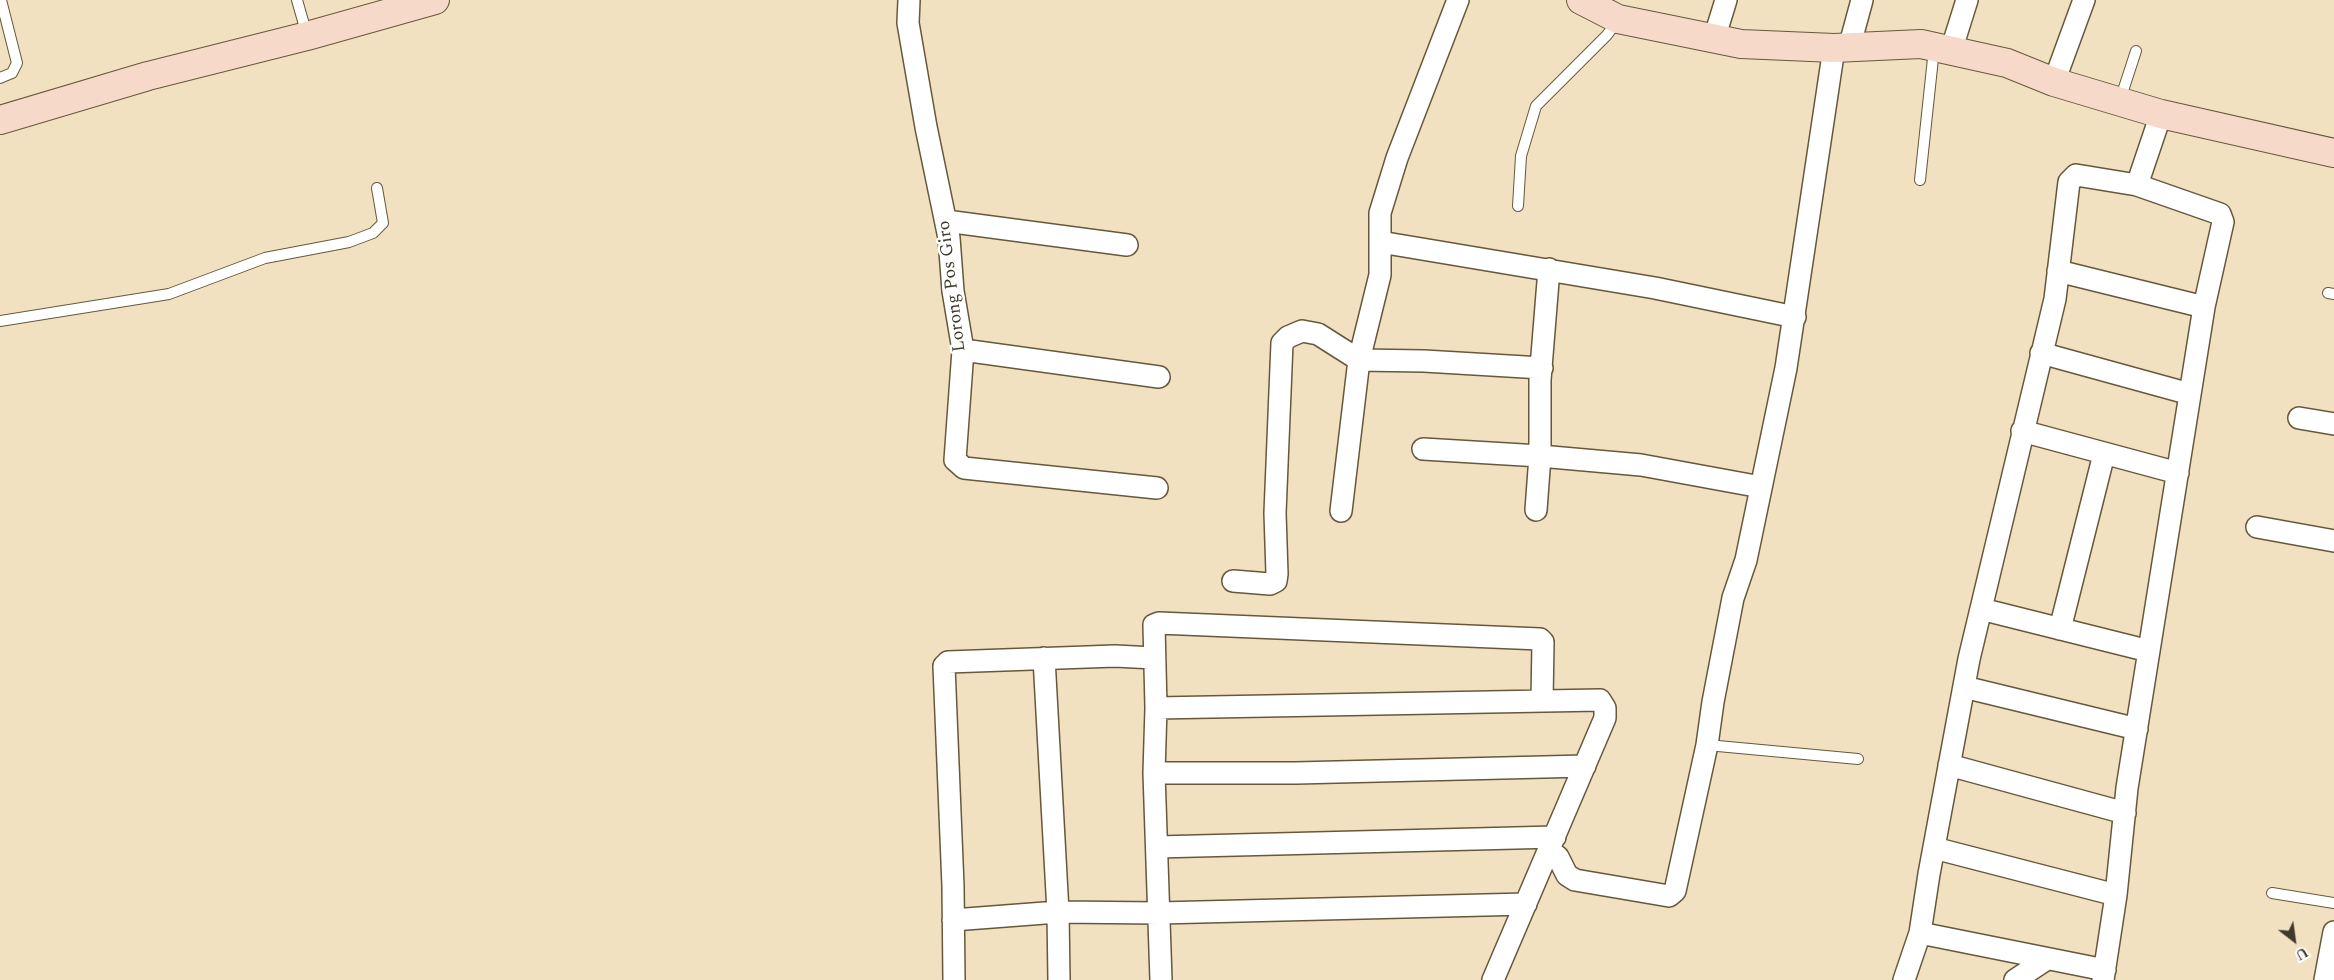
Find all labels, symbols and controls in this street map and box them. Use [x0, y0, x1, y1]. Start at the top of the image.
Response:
street label: Lorong Pos Giro [934, 219, 972, 353]
north arrow [2269, 915, 2319, 965]
text: U [2291, 941, 2312, 965]

